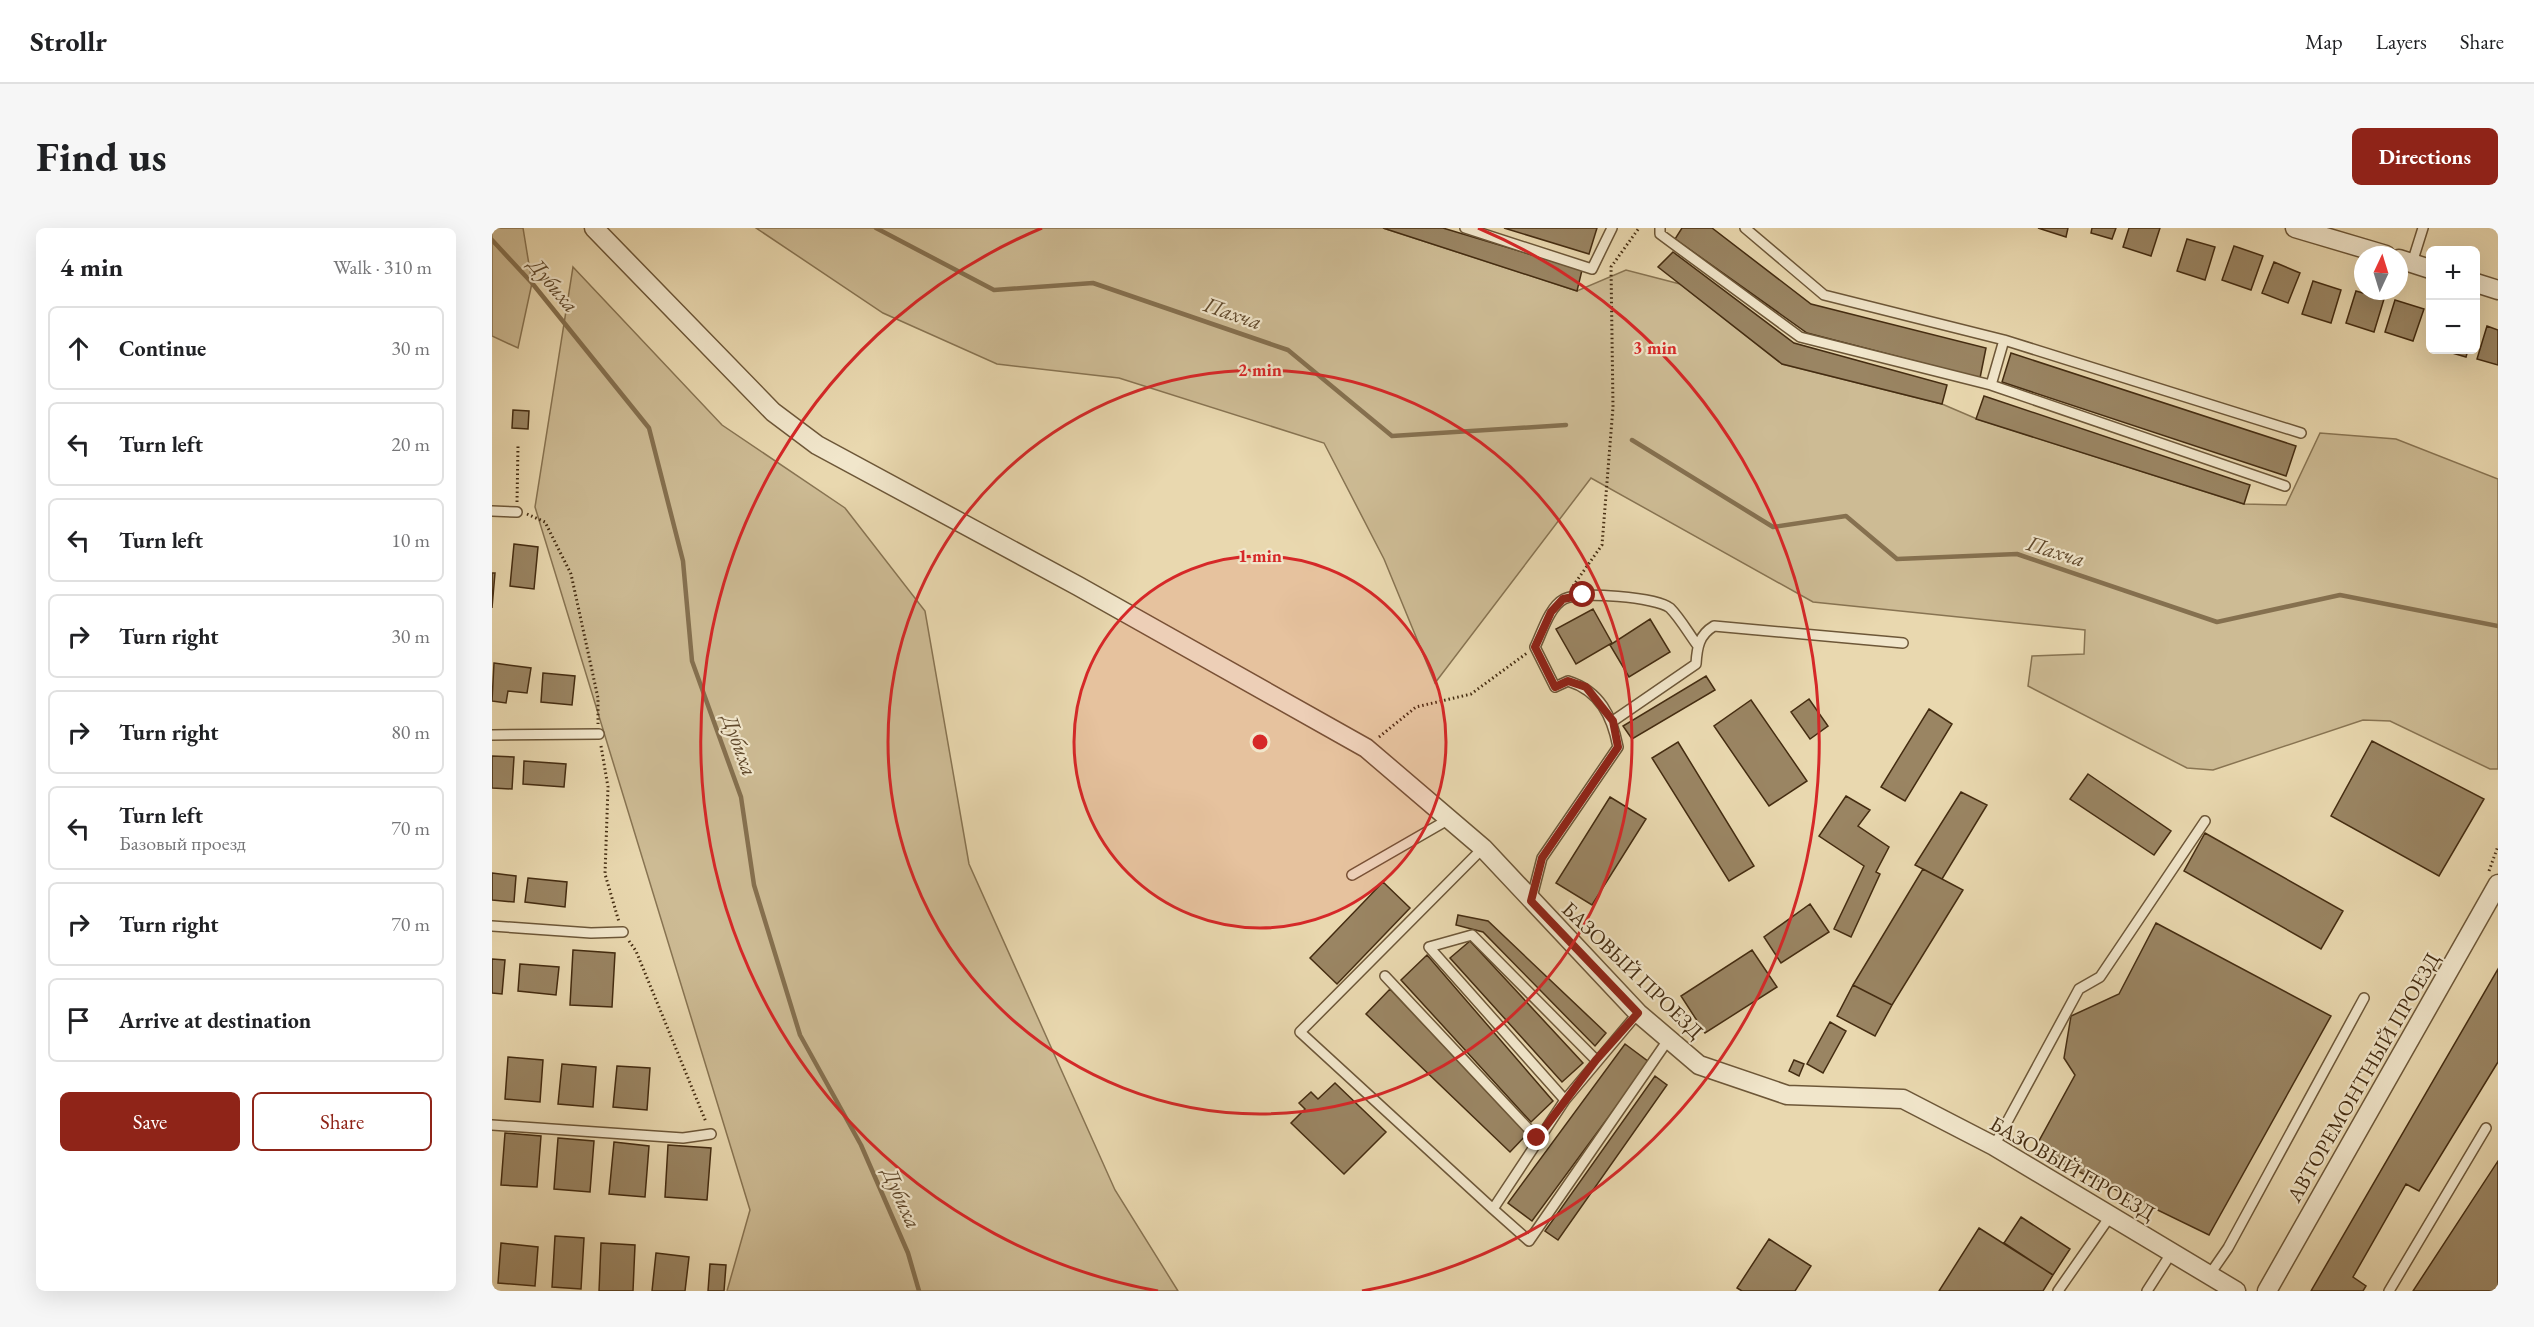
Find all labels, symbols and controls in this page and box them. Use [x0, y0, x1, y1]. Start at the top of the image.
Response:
text: Strollr [30, 23, 107, 59]
text: Map [2305, 28, 2343, 55]
text: Layers [2376, 28, 2427, 55]
text: Share [2460, 28, 2504, 55]
button: Directions [2352, 128, 2498, 185]
text: Find us [36, 129, 167, 184]
north arrow [2354, 246, 2408, 300]
map controls [2426, 246, 2480, 354]
button: + [2426, 246, 2480, 300]
text: 4 min [60, 250, 123, 284]
water label: Дубиха [521, 250, 586, 319]
text: Walk · 310 m [333, 254, 432, 280]
water label: Пахча [1199, 289, 1266, 336]
button: − [2426, 300, 2480, 354]
icon: ahead [62, 332, 95, 365]
text: Continue [119, 334, 206, 363]
text: 30 m [391, 335, 430, 361]
text: 3 min [1633, 336, 1677, 359]
text: 2 min [1238, 358, 1282, 381]
icon: left [62, 428, 95, 461]
text: Turn left [119, 430, 203, 459]
text: 20 m [391, 431, 430, 457]
icon: left [62, 524, 95, 557]
text: Turn left [119, 526, 203, 555]
text: 10 m [391, 527, 430, 553]
water label: Пахча [2022, 528, 2089, 574]
text: 1 min [1238, 544, 1282, 567]
route start [1569, 581, 1595, 607]
icon: right [62, 620, 95, 653]
text: Turn right [119, 622, 218, 651]
text: 30 m [391, 623, 430, 649]
water label: Дубиха [715, 708, 764, 780]
icon: right [62, 716, 95, 749]
text: Turn right [119, 718, 218, 747]
text: 80 m [391, 719, 430, 745]
centre of rings [1250, 732, 1270, 752]
text: Turn left [119, 801, 203, 830]
icon: left [62, 812, 95, 845]
text: 70 m [391, 815, 430, 841]
text: Базовый проезд [119, 830, 246, 856]
street label: БАЗОВЫЙ ПРОЕЗД [1556, 895, 1710, 1045]
icon: right [62, 908, 95, 941]
text: Turn right [119, 910, 218, 939]
text: 70 m [391, 911, 430, 937]
street label: АВТОРЕМОНТНЫЙ ПРОЕЗД [2280, 947, 2446, 1208]
icon: arrive [62, 1004, 95, 1037]
text: Arrive at destination [119, 1006, 311, 1035]
button: Save [60, 1092, 240, 1151]
button: Share [252, 1092, 432, 1151]
street label: БАЗОВЫЙ ПРОЕЗД [1985, 1110, 2161, 1226]
route end [1523, 1124, 1549, 1150]
water label: Дубиха [875, 1161, 928, 1233]

